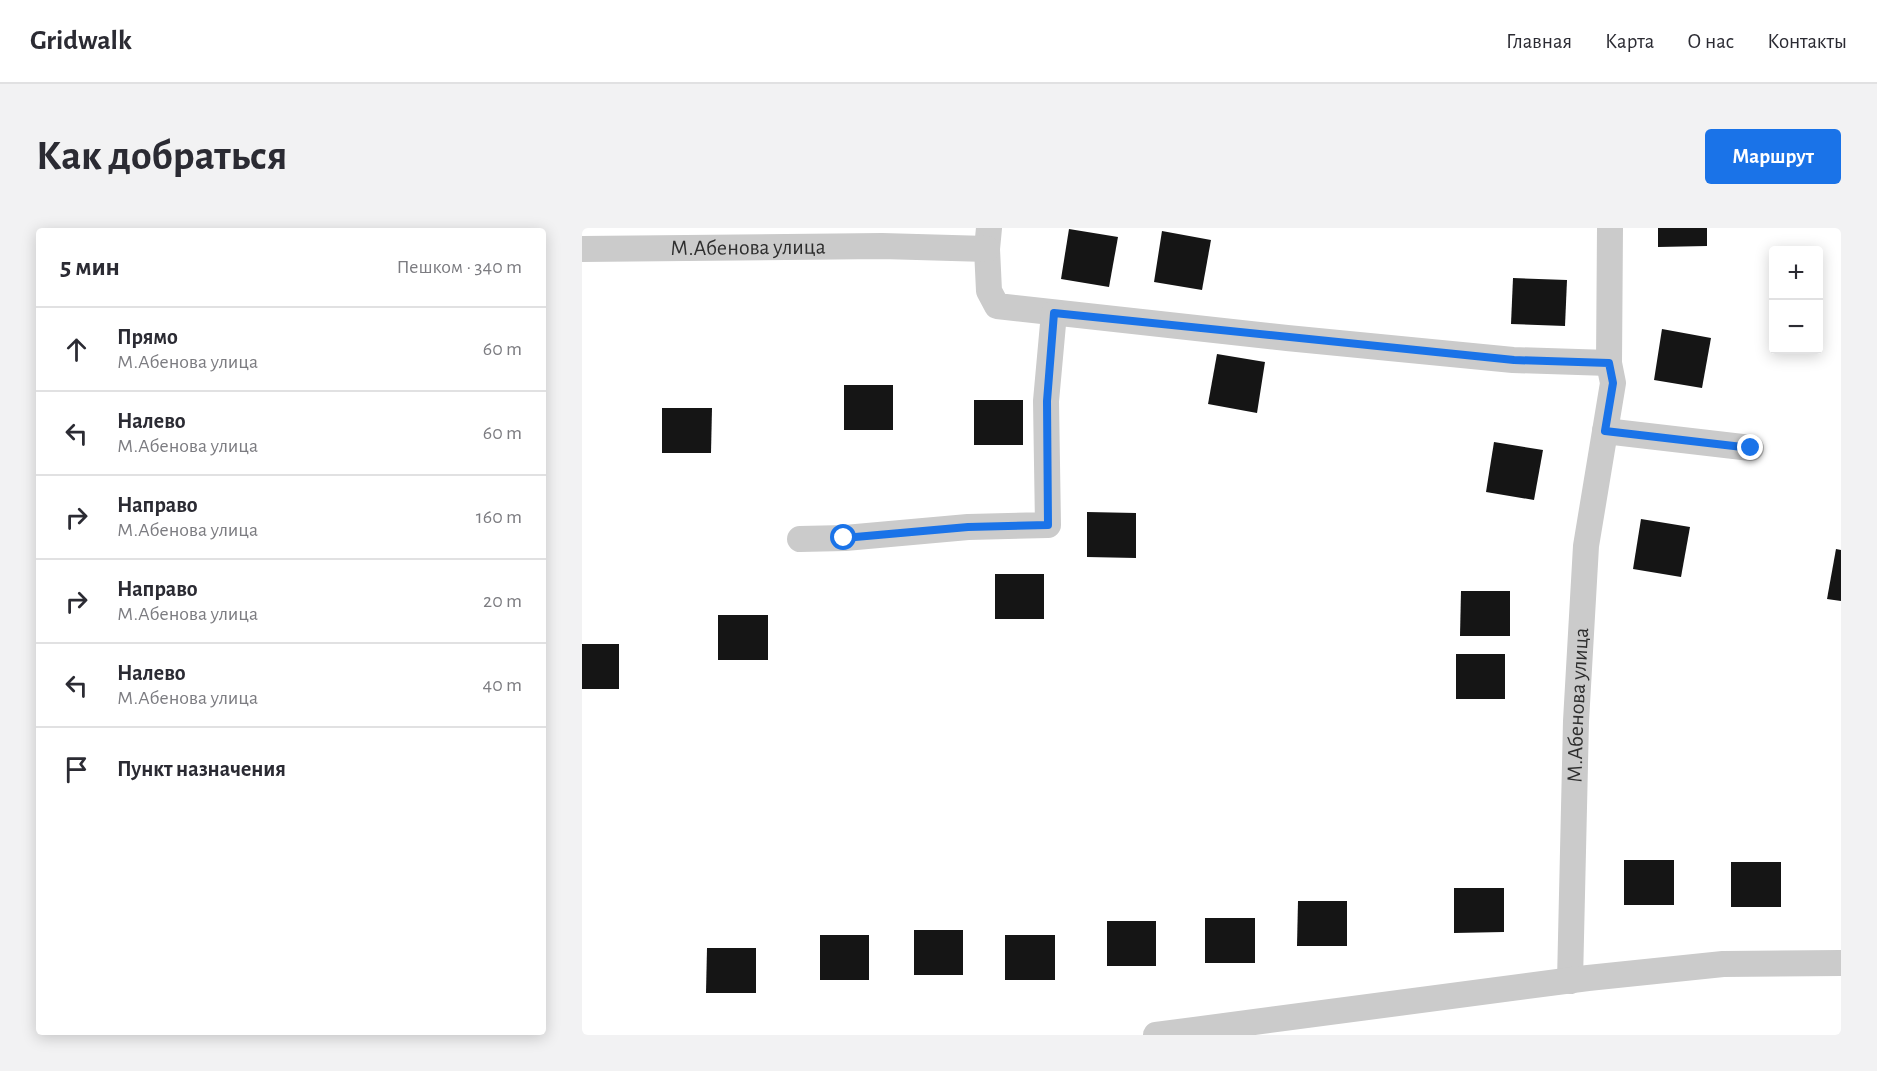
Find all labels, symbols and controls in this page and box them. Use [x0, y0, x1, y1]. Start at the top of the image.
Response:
text: Gridwalk [30, 27, 132, 55]
text: Главная [1506, 31, 1572, 52]
text: Карта [1605, 31, 1654, 52]
text: О нас [1687, 31, 1734, 52]
text: Контакты [1767, 31, 1847, 52]
button: Маршрут [1705, 129, 1841, 184]
text: Как добраться [36, 135, 287, 177]
street label: М.Абенова улица [670, 236, 826, 259]
map controls [1769, 246, 1823, 354]
button: + [1769, 246, 1823, 300]
text: 5 мин [60, 254, 120, 280]
text: Пешком · 340 m [396, 257, 522, 277]
button: − [1769, 300, 1823, 354]
text: Прямо [117, 326, 178, 348]
icon: ahead [60, 333, 93, 366]
text: 60 m [483, 339, 522, 359]
text: М.Абенова улица [117, 352, 258, 372]
text: Налево [117, 410, 186, 432]
icon: left [60, 417, 93, 450]
text: 60 m [483, 423, 522, 443]
route end [1737, 434, 1763, 460]
text: М.Абенова улица [117, 436, 258, 456]
text: Направо [117, 494, 198, 516]
icon: right [60, 501, 93, 534]
text: 160 m [476, 507, 522, 527]
text: М.Абенова улица [117, 520, 258, 540]
route start [830, 524, 856, 550]
text: Направо [117, 578, 198, 600]
icon: right [60, 585, 93, 618]
text: 20 m [483, 591, 522, 611]
text: М.Абенова улица [117, 604, 258, 624]
street label: М.Абенова улица [1564, 627, 1592, 783]
text: Налево [117, 662, 186, 684]
icon: left [60, 669, 93, 702]
text: 40 m [483, 675, 522, 695]
text: М.Абенова улица [117, 688, 258, 708]
icon: arrive [60, 753, 93, 786]
text: Пункт назначения [117, 758, 286, 780]

